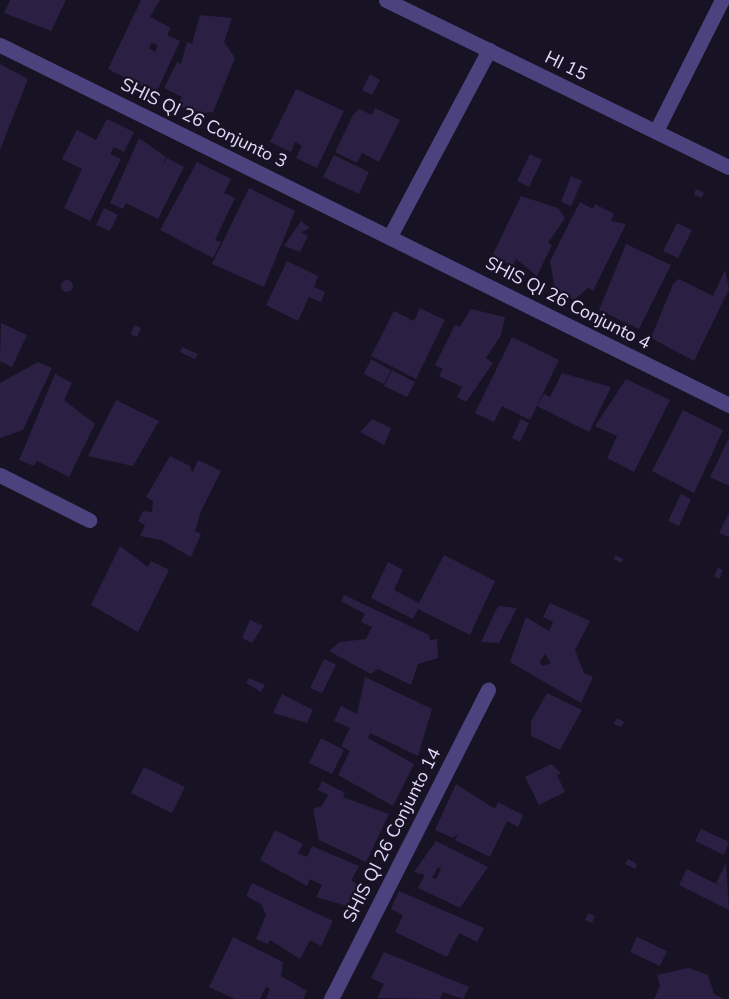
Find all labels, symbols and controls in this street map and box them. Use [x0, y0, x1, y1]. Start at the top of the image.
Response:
street label: HI 15 [541, 47, 591, 85]
street label: SHIS QI 26 Conjunto 3 [117, 73, 291, 173]
street label: SHIS QI 26 Conjunto 4 [482, 252, 654, 354]
street label: SHIS QI 26 Conjunto 14 [339, 744, 445, 926]

